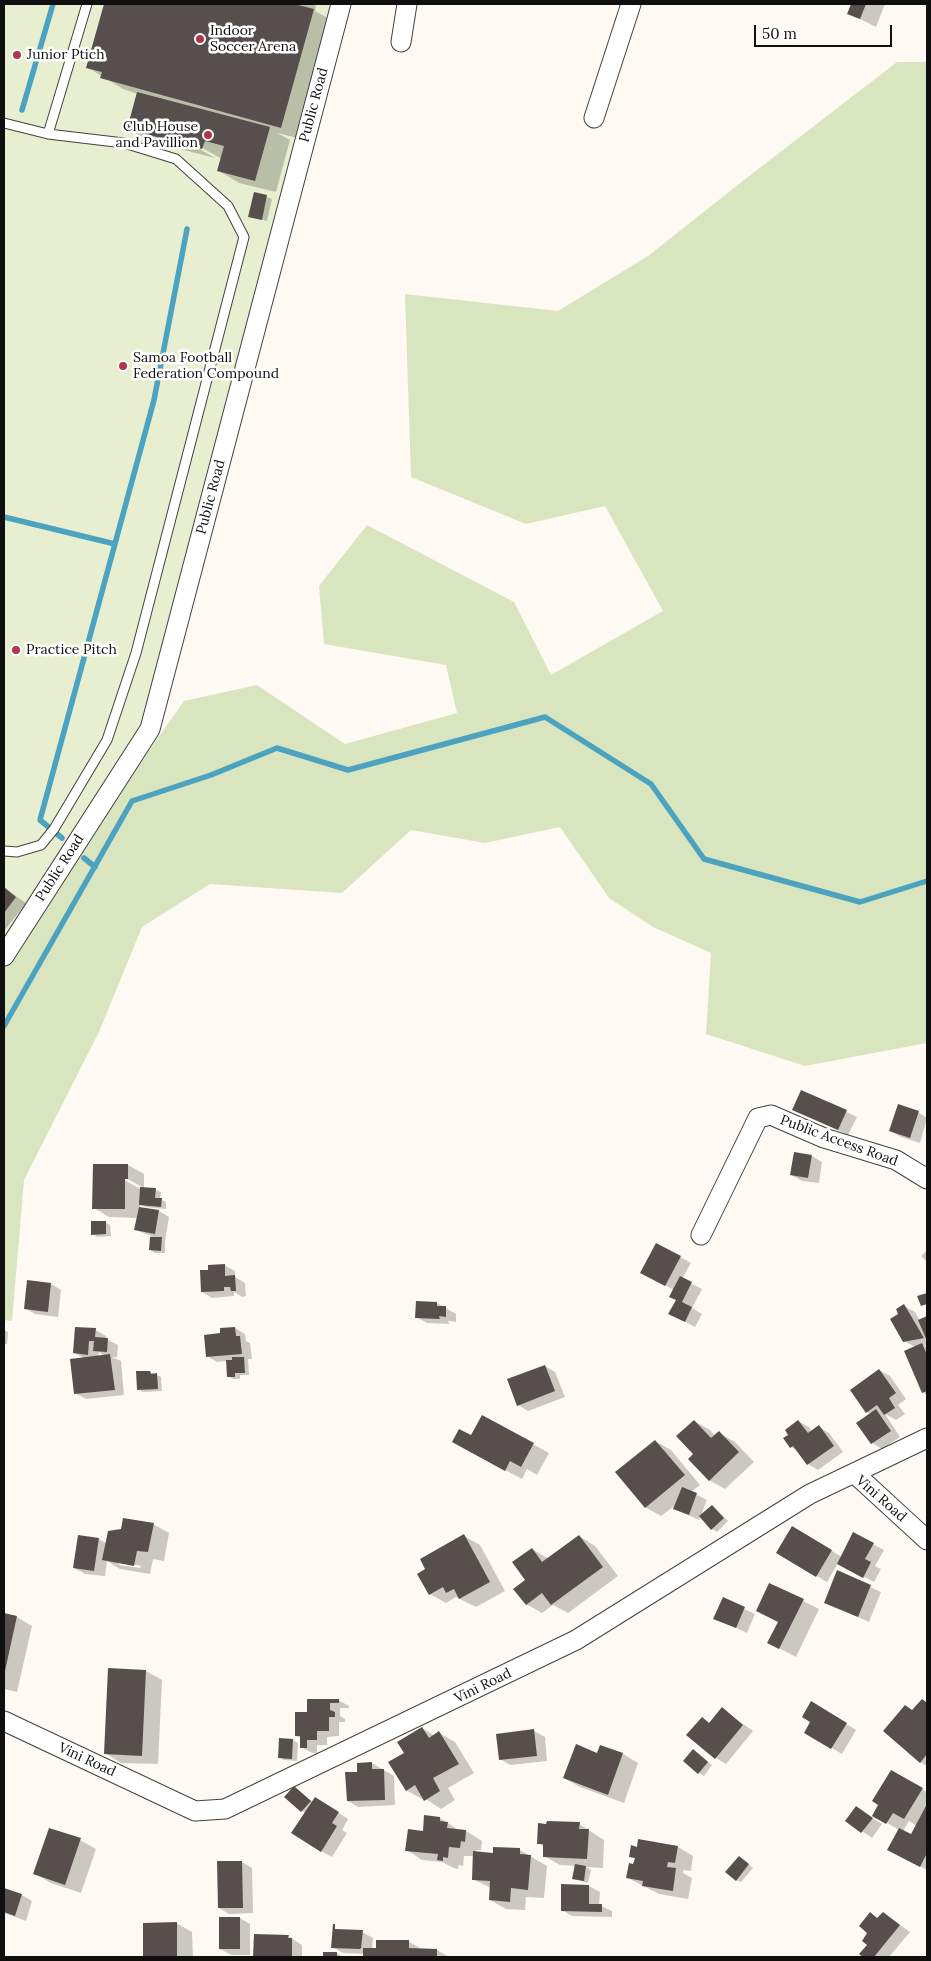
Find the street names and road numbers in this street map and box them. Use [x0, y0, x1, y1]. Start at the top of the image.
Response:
street label: Public Road [296, 66, 332, 144]
street label: Public Road [193, 458, 229, 536]
street label: Public Road [32, 831, 88, 905]
street label: Public Access Road [778, 1112, 900, 1170]
street label: Vini Road [852, 1472, 910, 1526]
street label: Vini Road [452, 1665, 514, 1707]
street label: Vini Road [56, 1739, 118, 1781]

